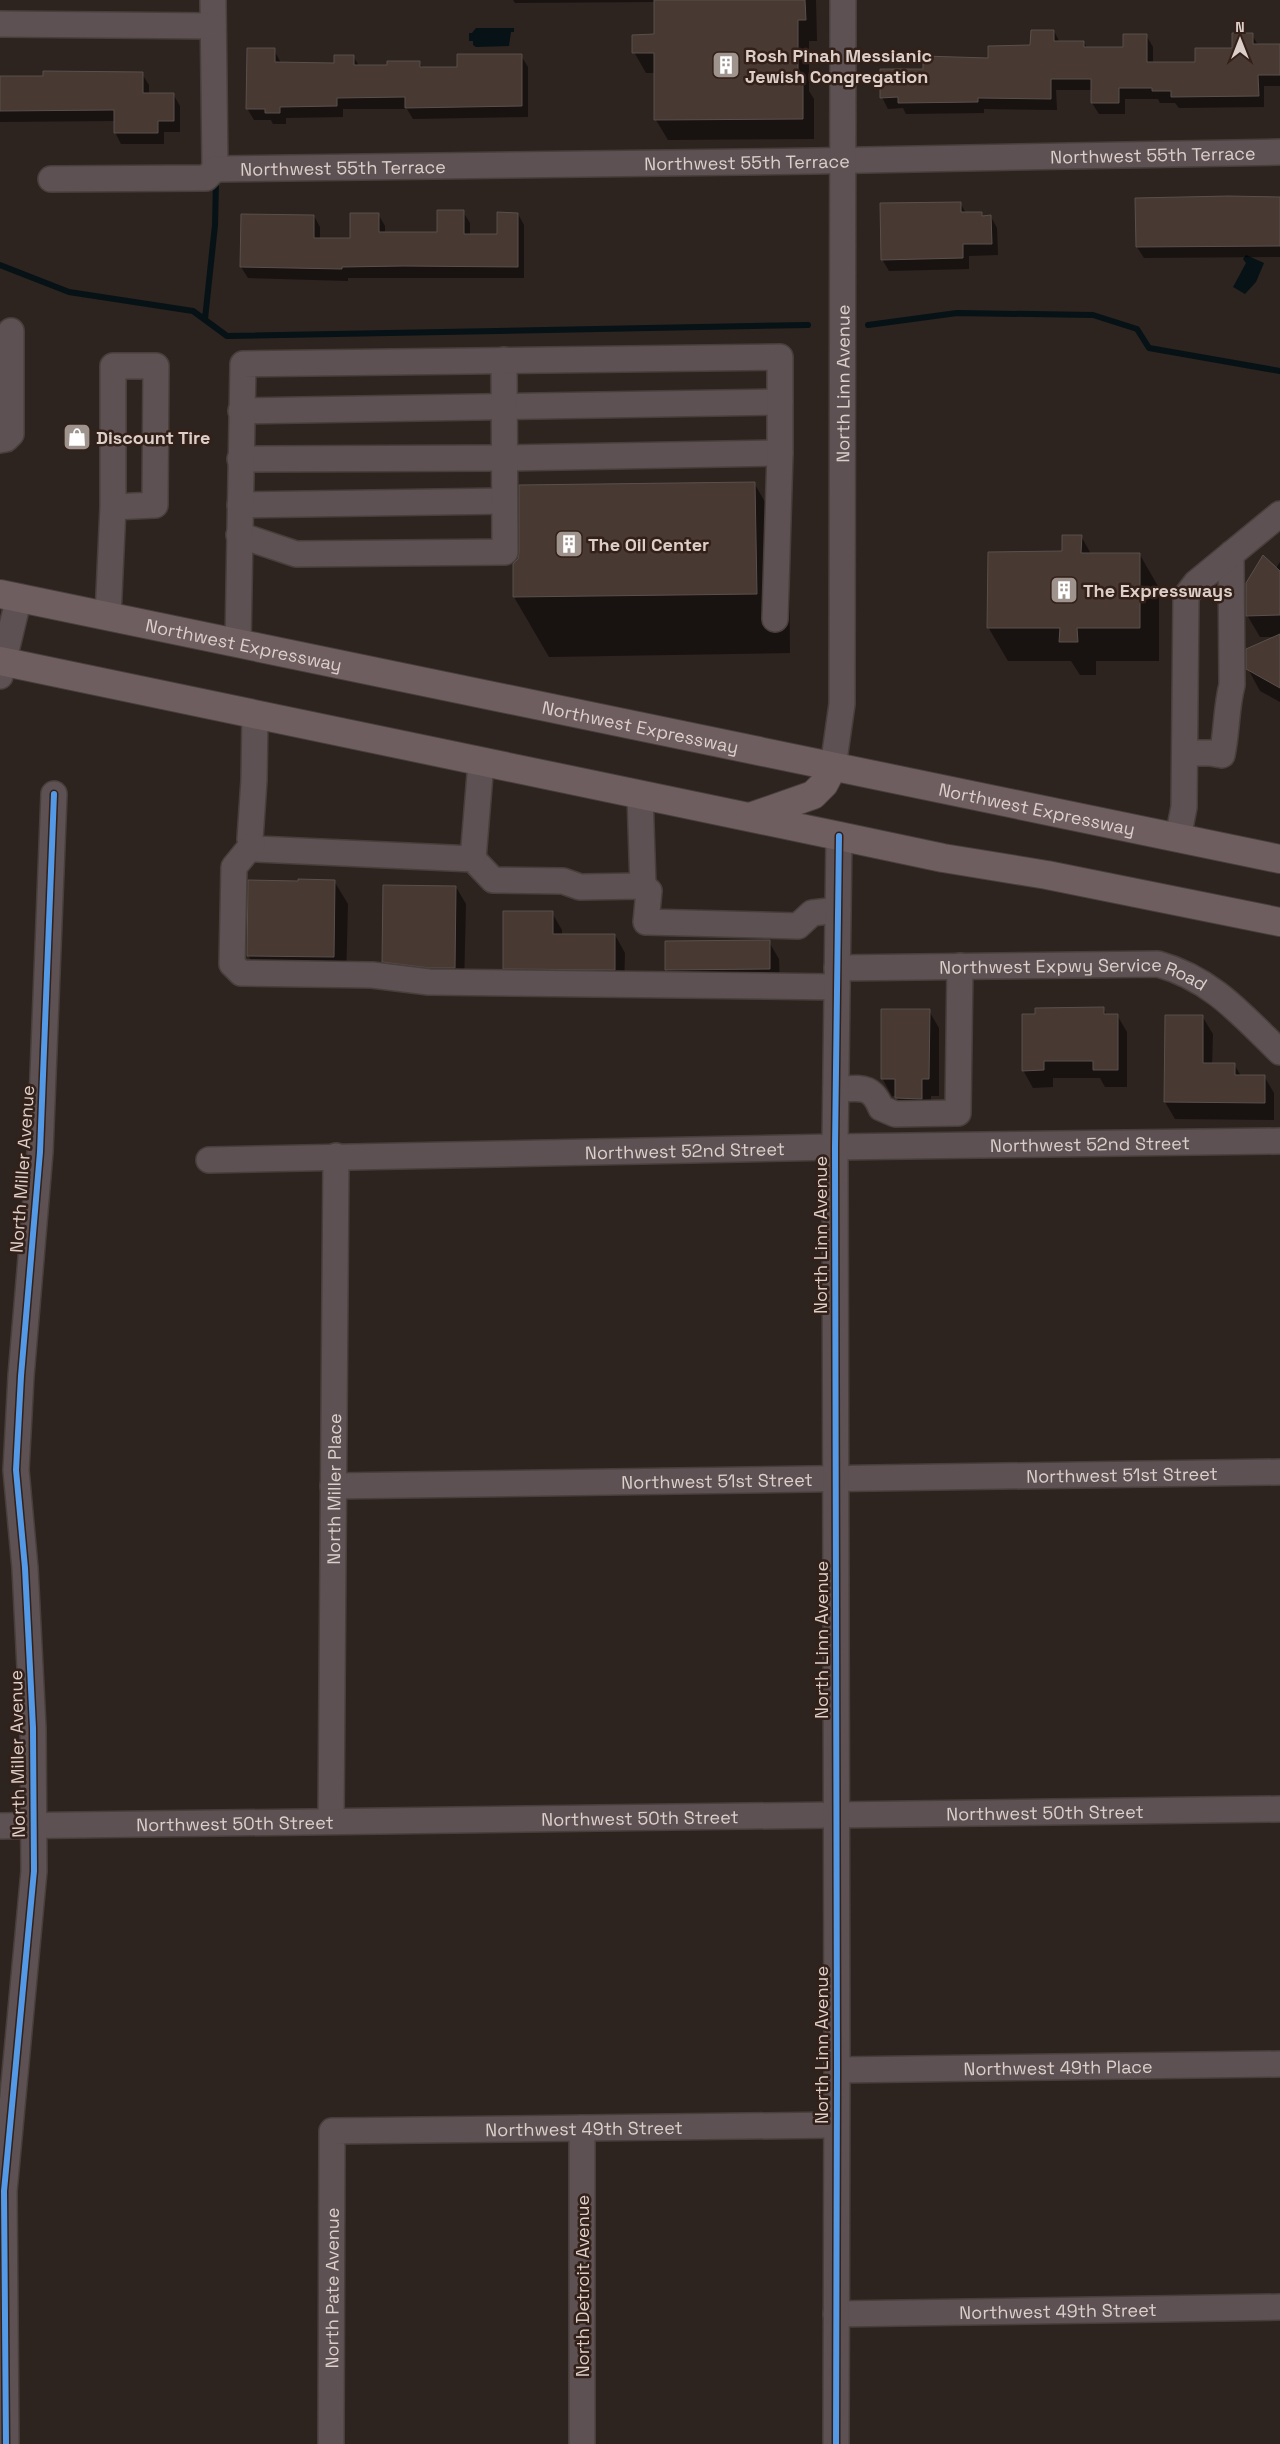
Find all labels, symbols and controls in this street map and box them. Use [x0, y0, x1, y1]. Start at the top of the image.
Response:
north arrow [1215, 15, 1265, 65]
text: N [1235, 18, 1245, 36]
place label: Rosh Pinah Messianic Jewish Congregation [745, 44, 932, 88]
building icon: Rosh Pinah Messianic Jewish Congregation [711, 50, 741, 80]
street label: Northwest 55th Terrace [1050, 141, 1256, 168]
street label: Northwest 55th Terrace [644, 149, 850, 175]
street label: Northwest 55th Terrace [240, 154, 446, 180]
street label: North Linn Avenue [831, 305, 854, 463]
shop icon: Discount Tire [62, 422, 92, 452]
place label: Discount Tire [96, 426, 210, 449]
building icon: The Oil Center [554, 529, 584, 559]
place label: The Oil Center [588, 533, 709, 556]
building icon: The Expressways [1049, 575, 1079, 605]
place label: The Expressways [1083, 579, 1233, 602]
street label: Northwest Expressway [144, 613, 344, 676]
street label: Northwest Expressway [540, 695, 741, 758]
street label: Northwest Expressway [937, 777, 1137, 840]
street label: Northwest Expwy Service Road [939, 952, 1212, 995]
street label: North Miller Avenue [5, 1084, 39, 1254]
street label: Northwest 52nd Street [990, 1131, 1190, 1156]
street label: Northwest 52nd Street [585, 1137, 785, 1164]
street label: North Linn Avenue [809, 1156, 832, 1314]
street label: North Miller Place [321, 1413, 346, 1565]
street label: Northwest 51st Street [1026, 1461, 1218, 1487]
street label: Northwest 51st Street [621, 1467, 813, 1493]
street label: North Linn Avenue [810, 1561, 833, 1719]
street label: North Miller Avenue [4, 1670, 30, 1838]
street label: Northwest 50th Street [946, 1799, 1144, 1825]
street label: Northwest 50th Street [541, 1805, 739, 1830]
street label: Northwest 50th Street [136, 1810, 334, 1836]
street label: North Linn Avenue [810, 1966, 833, 2124]
street label: Northwest 49th Place [963, 2054, 1153, 2080]
street label: Northwest 49th Street [485, 2115, 683, 2141]
street label: North Detroit Avenue [571, 2195, 594, 2377]
street label: North Pate Avenue [320, 2208, 343, 2368]
street label: Northwest 49th Street [959, 2297, 1157, 2324]

